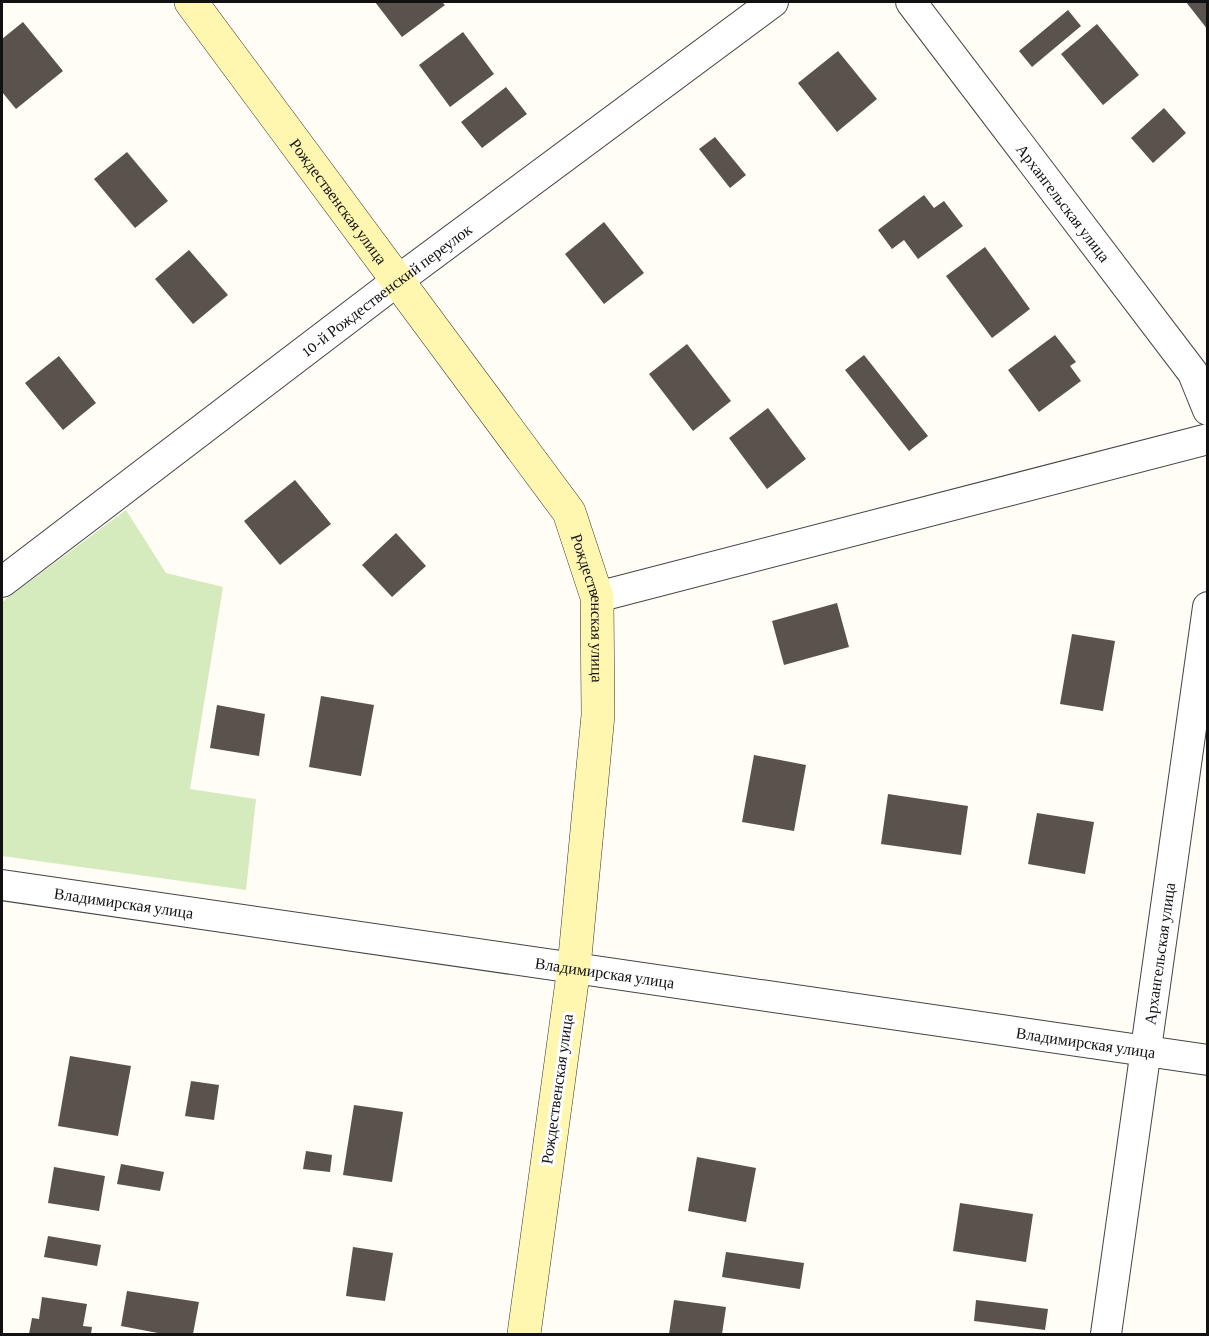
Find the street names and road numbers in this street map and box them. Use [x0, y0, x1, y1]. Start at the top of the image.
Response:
street label: Рождественская улица [287, 135, 391, 267]
street label: Архангельская улица [1013, 140, 1114, 265]
street label: 10-й Рождественский переулок [298, 220, 475, 359]
street label: Рождественская улица [568, 532, 606, 683]
street label: Архангельская улица [1141, 882, 1178, 1026]
street label: Владимирская улица [53, 884, 195, 921]
street label: Владимирская улица [534, 954, 676, 991]
street label: Рождественская улица [538, 1013, 577, 1165]
street label: Владимирская улица [1015, 1024, 1157, 1061]

